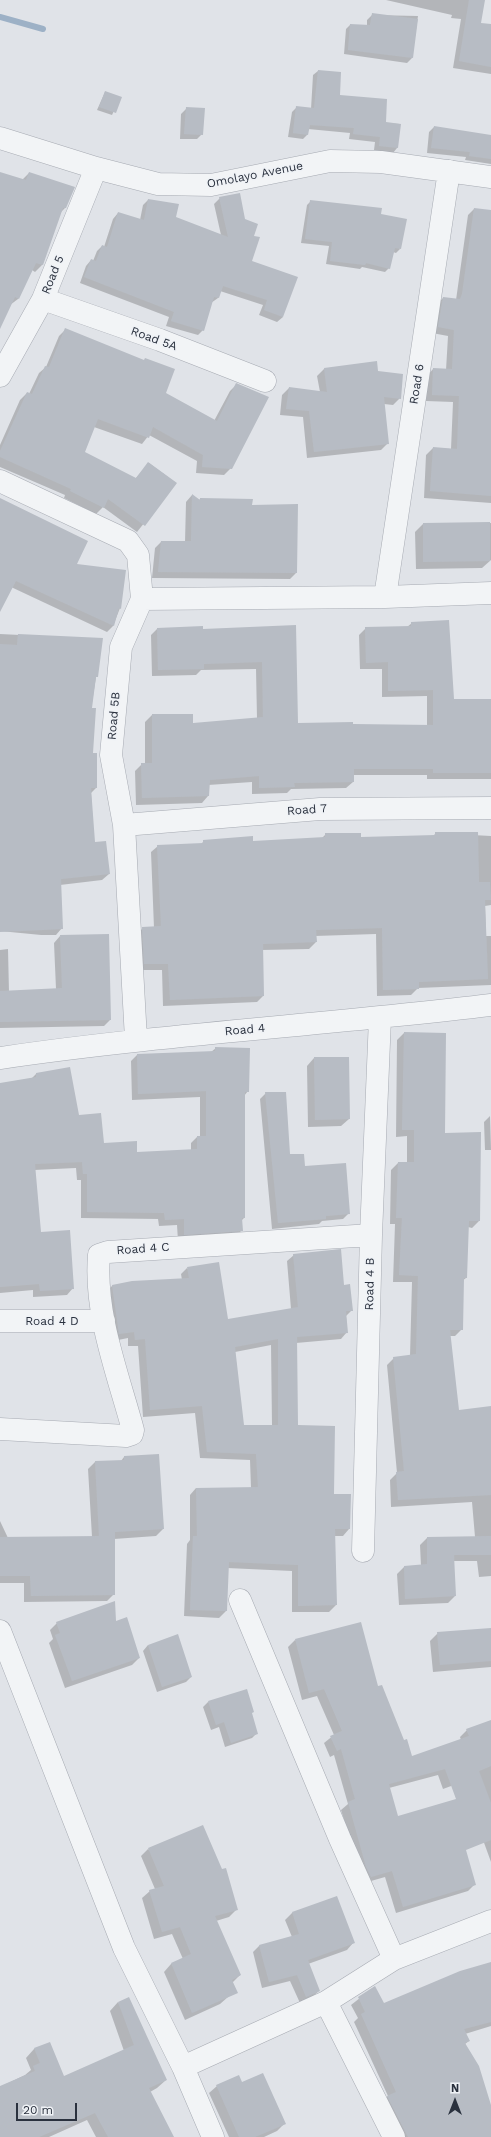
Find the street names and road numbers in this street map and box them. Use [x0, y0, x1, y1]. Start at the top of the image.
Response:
street label: Omolayo Avenue [206, 159, 304, 191]
street label: Road 5 [39, 254, 67, 296]
street label: Road 5A [129, 324, 179, 354]
street label: Road 6 [407, 363, 427, 405]
street label: Road 5B [105, 691, 123, 741]
street label: Road 7 [286, 801, 328, 819]
street label: Road 4 [224, 1021, 266, 1039]
street label: Road 4 C [116, 1240, 170, 1258]
street label: Road 4 B [362, 1258, 378, 1310]
street label: Road 4 D [25, 1314, 79, 1328]

